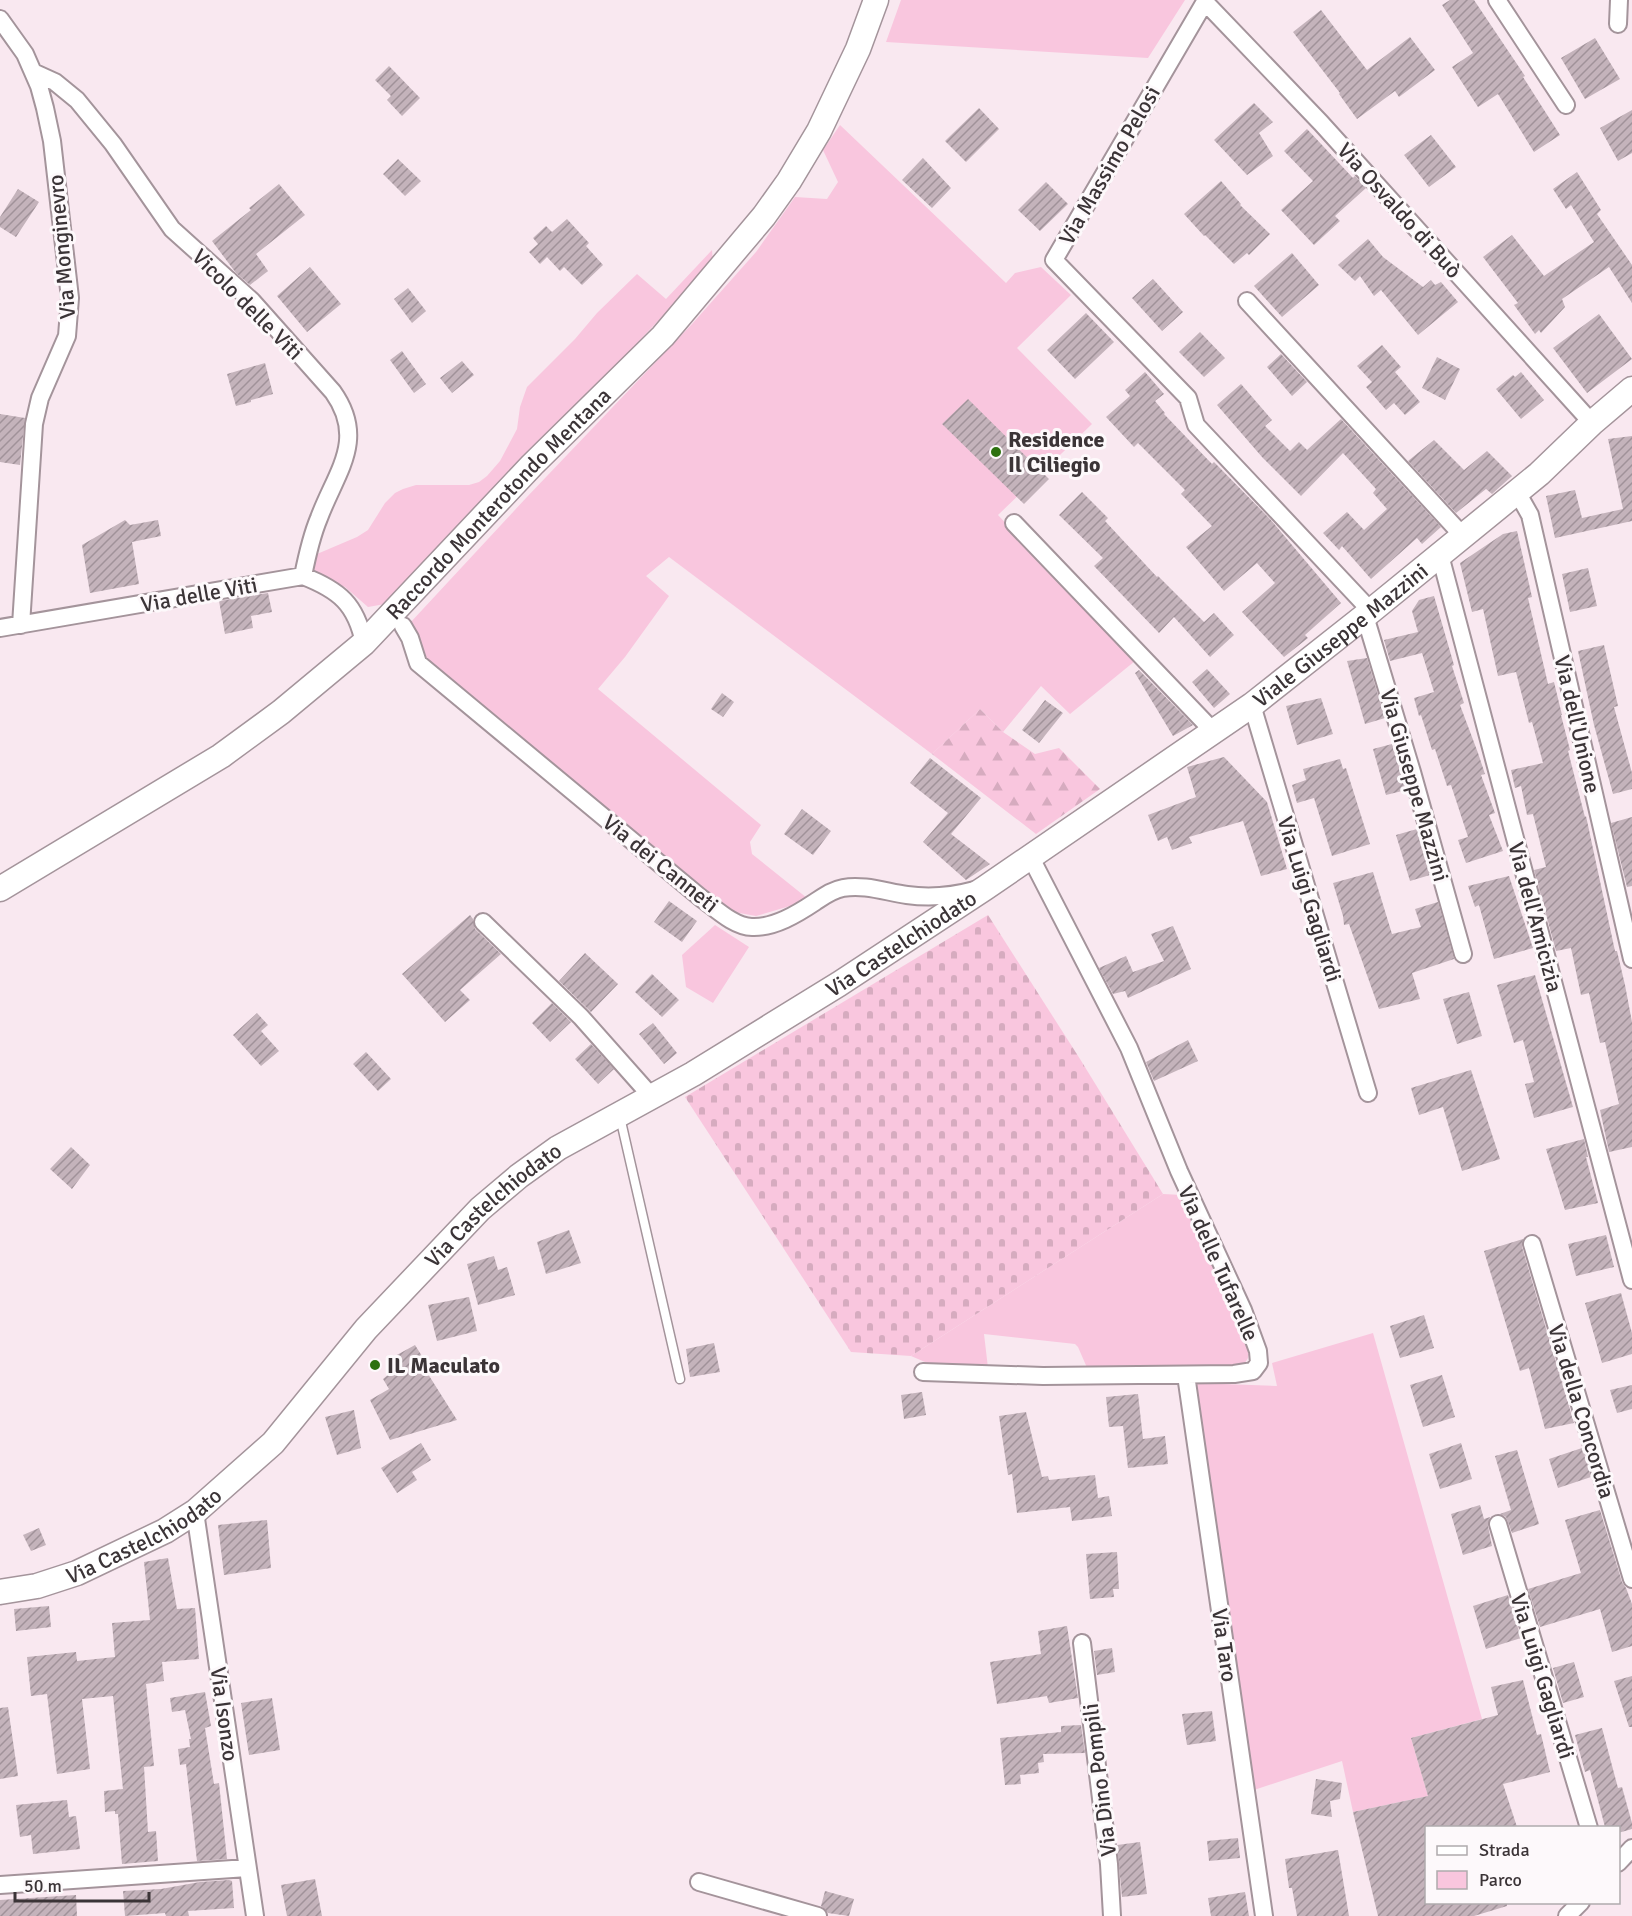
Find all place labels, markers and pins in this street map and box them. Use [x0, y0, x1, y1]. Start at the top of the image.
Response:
place label: Residence Il Ciliegio [1008, 426, 1105, 478]
marker: Residence Il Ciliegio [989, 445, 1003, 459]
place label: IL Maculato [387, 1352, 500, 1379]
marker: IL Maculato [368, 1358, 382, 1372]

